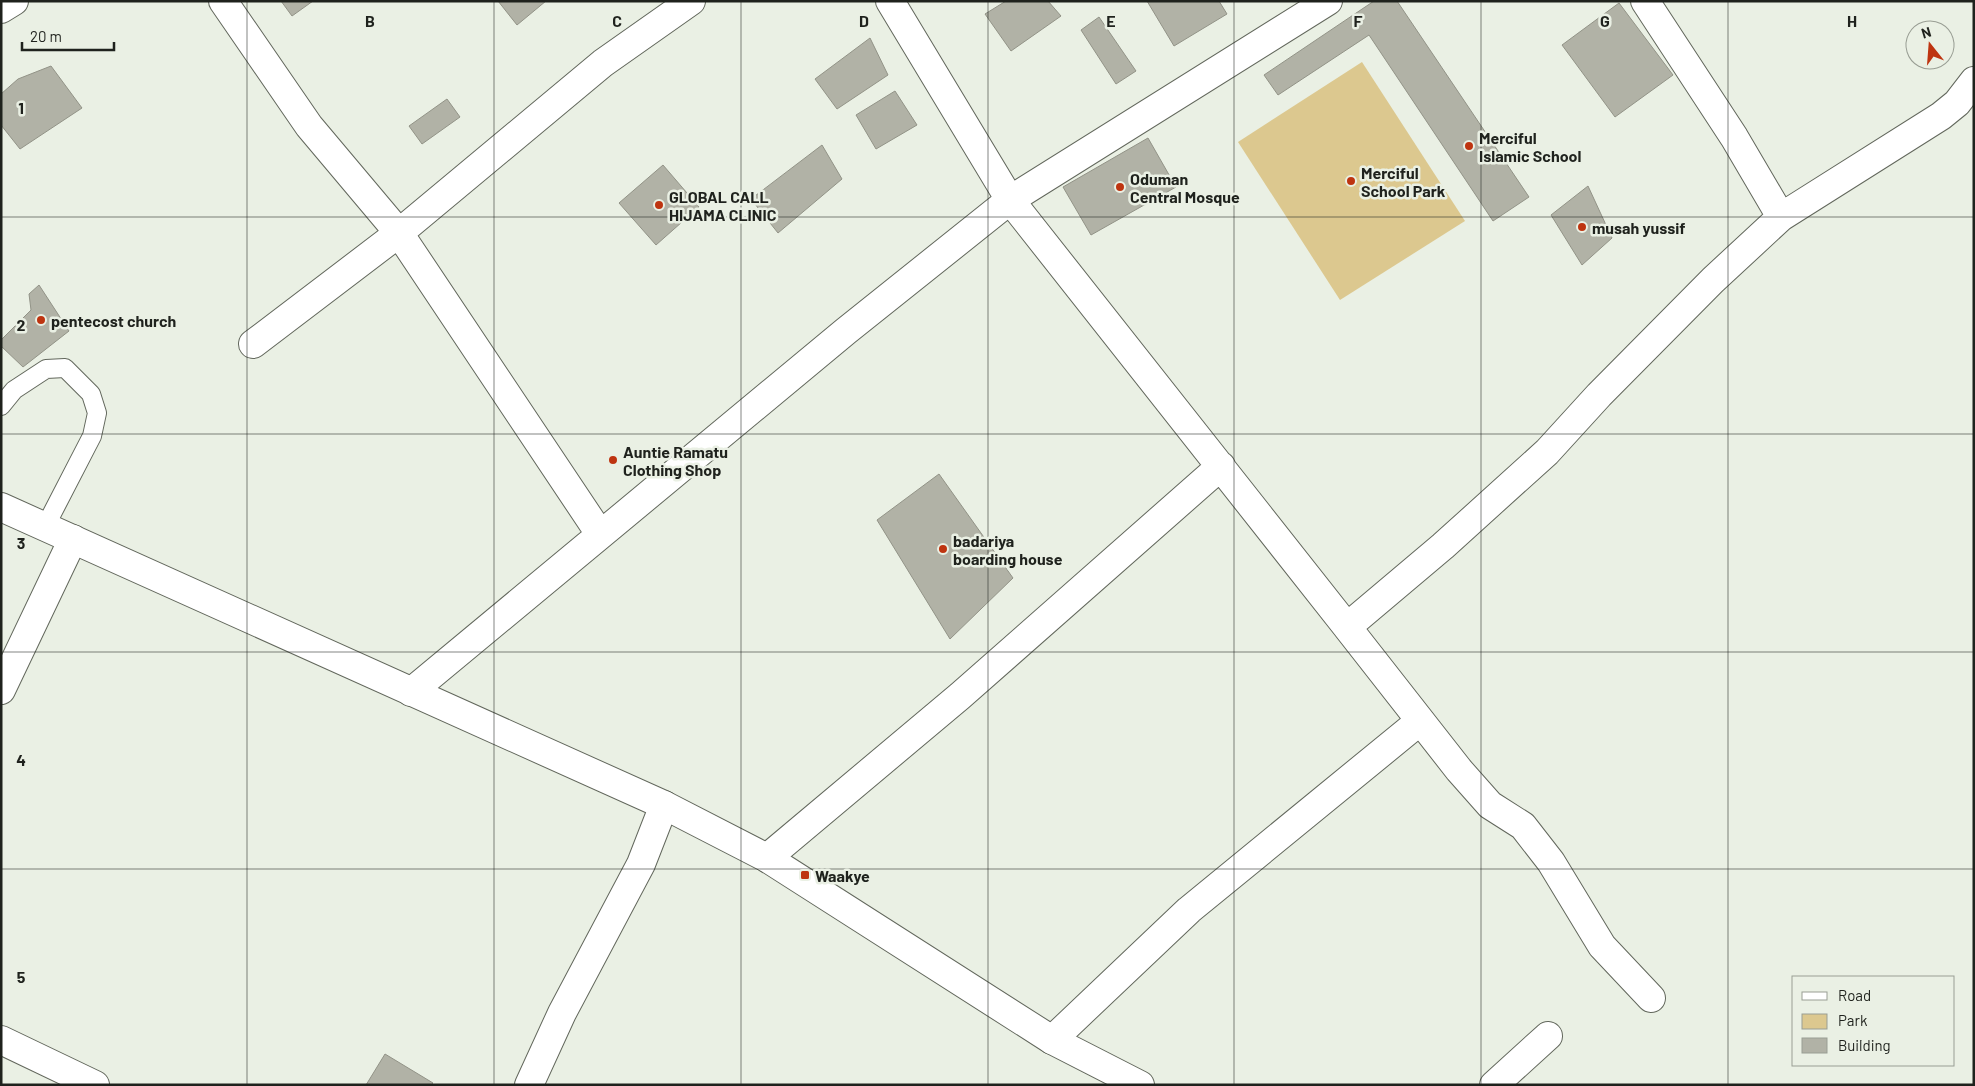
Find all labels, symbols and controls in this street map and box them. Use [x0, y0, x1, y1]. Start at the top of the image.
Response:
text: B [365, 11, 375, 30]
text: C [612, 11, 622, 30]
text: D [859, 11, 869, 30]
text: E [1106, 11, 1116, 30]
text: F [1354, 11, 1363, 30]
text: G [1600, 11, 1610, 30]
text: H [1847, 11, 1857, 30]
scale bar [22, 20, 115, 52]
north arrow [1905, 20, 1955, 70]
text: N [1919, 23, 1933, 42]
text: 20 m [30, 27, 62, 45]
text: 1 [18, 98, 24, 117]
place label: Merciful Islamic School [1479, 128, 1581, 165]
marker: Merciful Islamic School [1463, 140, 1475, 152]
place label: Merciful School Park [1361, 163, 1446, 200]
place label: Oduman Central Mosque [1130, 169, 1240, 206]
marker: Merciful School Park [1345, 175, 1357, 187]
marker: Oduman Central Mosque [1114, 181, 1126, 193]
place label: GLOBAL CALL HIJAMA CLINIC [669, 187, 777, 224]
marker: GLOBAL CALL HIJAMA CLINIC [653, 199, 665, 211]
place label: musah yussif [1592, 218, 1686, 237]
marker: musah yussif [1576, 221, 1588, 233]
place label: pentecost church [51, 311, 176, 330]
marker: pentecost church [35, 314, 47, 326]
text: 2 [17, 315, 26, 334]
place label: Auntie Ramatu Clothing Shop [623, 442, 728, 479]
marker: Auntie Ramatu Clothing Shop [607, 454, 619, 466]
place label: badariya boarding house [953, 531, 1063, 568]
text: 3 [17, 533, 25, 552]
marker: badariya boarding house [937, 543, 949, 555]
text: 4 [16, 750, 26, 769]
place label: Waakye [815, 866, 870, 885]
marker: Waakye [799, 869, 811, 881]
text: 5 [17, 967, 26, 986]
legend [1792, 976, 1955, 1066]
text: Road [1838, 986, 1871, 1004]
text: Park [1838, 1011, 1868, 1029]
text: Building [1838, 1036, 1891, 1054]

